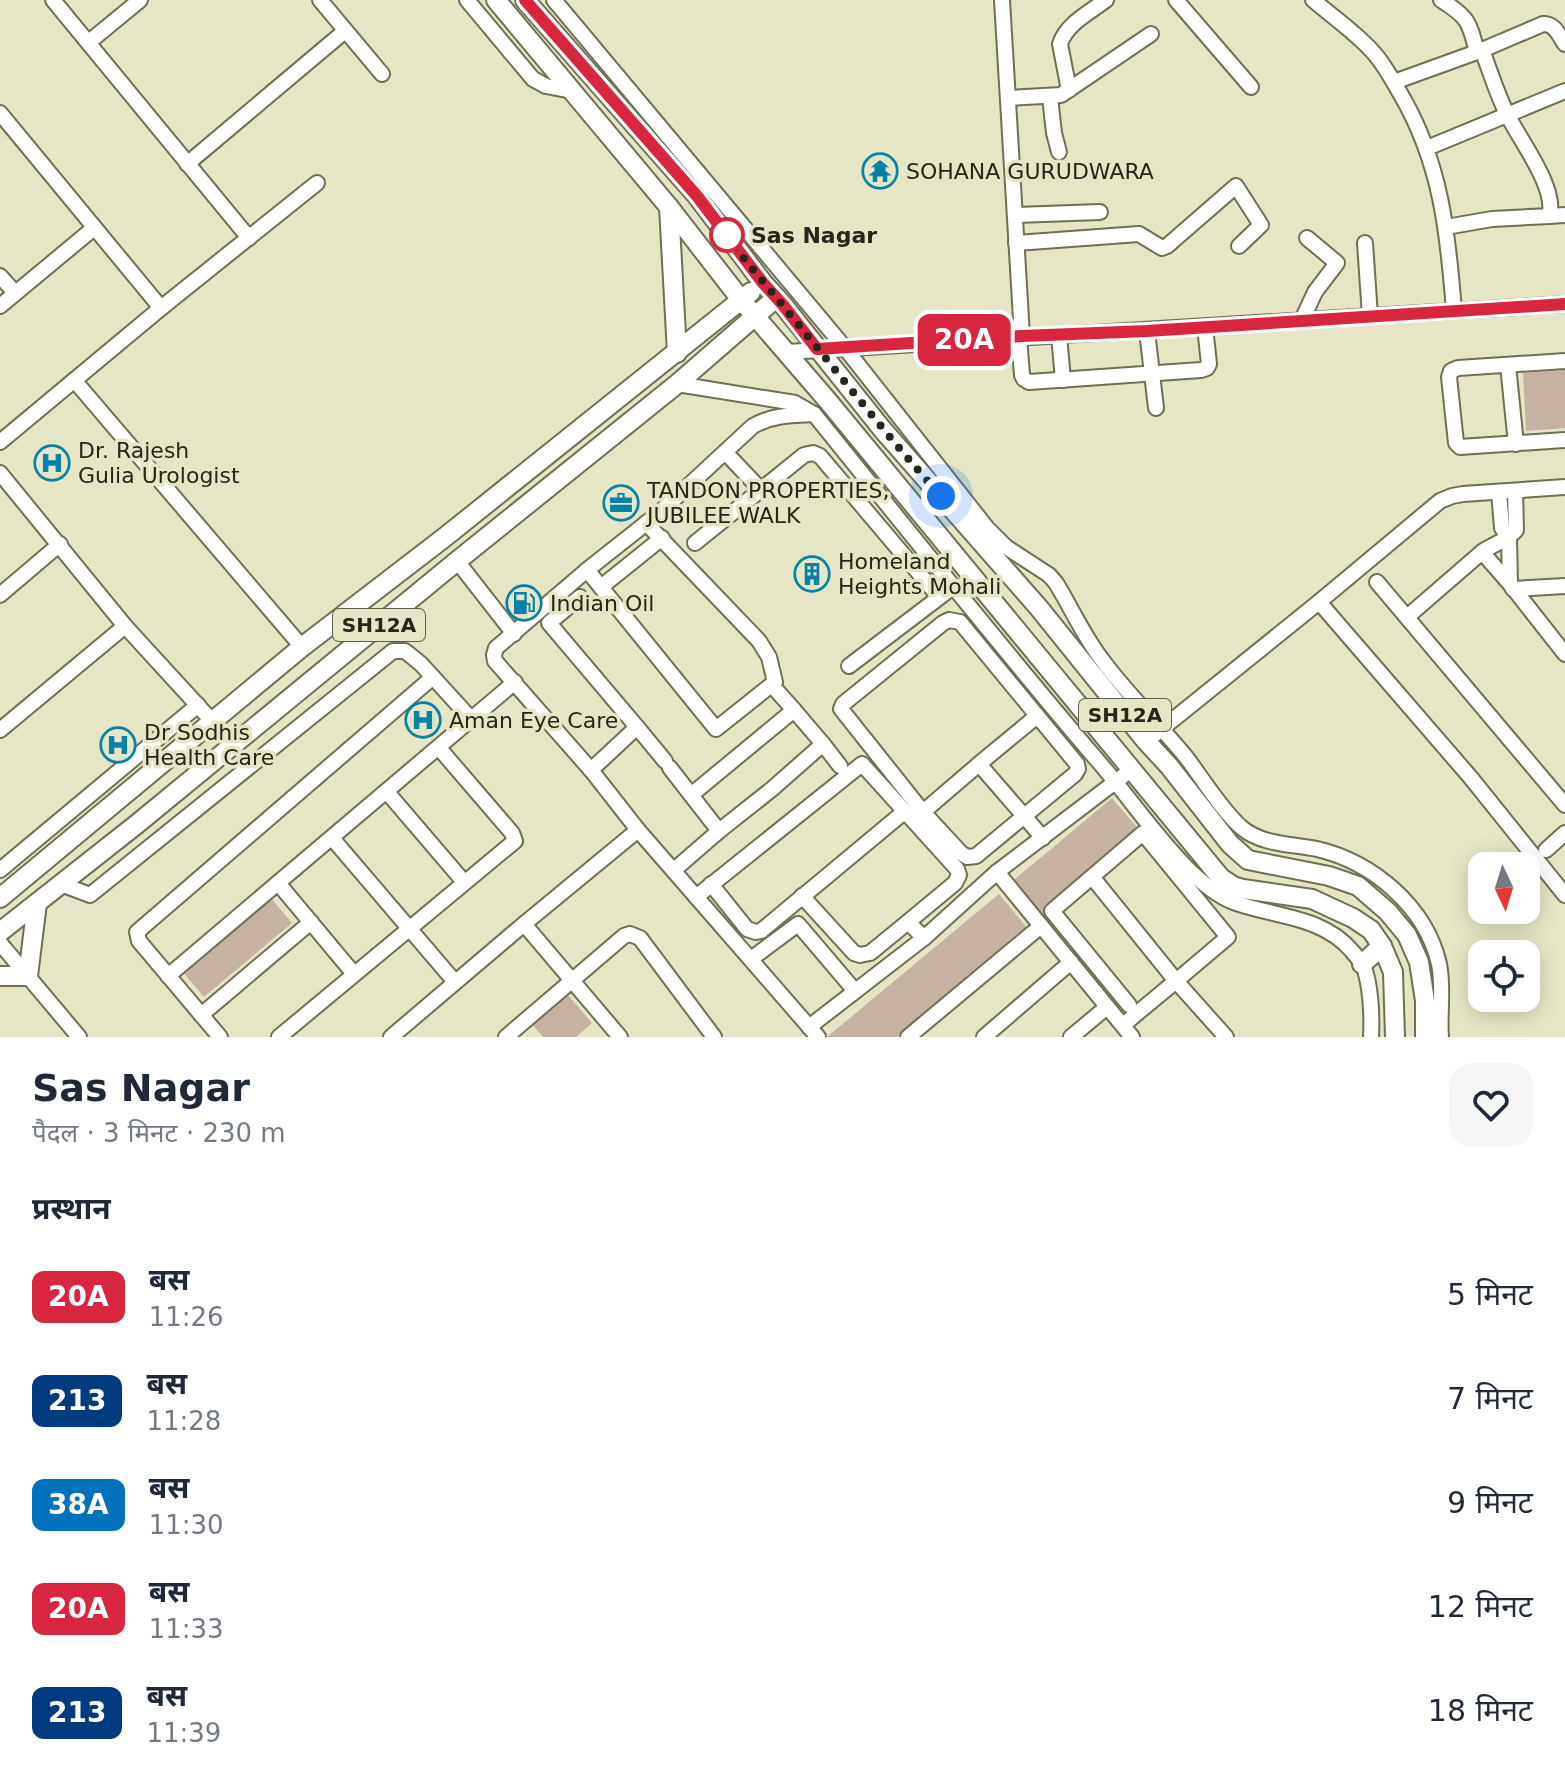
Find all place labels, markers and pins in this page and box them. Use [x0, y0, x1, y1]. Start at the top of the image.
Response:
temple icon: SOHANA GURUDWARA [861, 152, 899, 190]
place label: SOHANA GURUDWARA [906, 159, 1154, 184]
marker: Sas Nagar [710, 218, 744, 252]
place label: Sas Nagar [751, 223, 877, 248]
place label: Dr. Rajesh Gulia Urologist [78, 438, 240, 488]
hospital icon: Dr. Rajesh Gulia Urologist [33, 444, 71, 482]
place label: TANDON PROPERTIES, JUBILEE WALK [645, 478, 889, 528]
office icon: TANDON PROPERTIES, JUBILEE WALK [602, 484, 640, 522]
place label: Homeland Heights Mohali [838, 549, 1001, 599]
building icon: Homeland Heights Mohali [793, 555, 831, 593]
fuel station icon: Indian Oil [505, 584, 543, 622]
place label: Indian Oil [550, 591, 654, 616]
hospital icon: Aman Eye Care [404, 701, 442, 739]
place label: Aman Eye Care [449, 708, 618, 733]
place label: Dr Sodhis Health Care [144, 720, 274, 770]
hospital icon: Dr Sodhis Health Care [99, 726, 137, 764]

